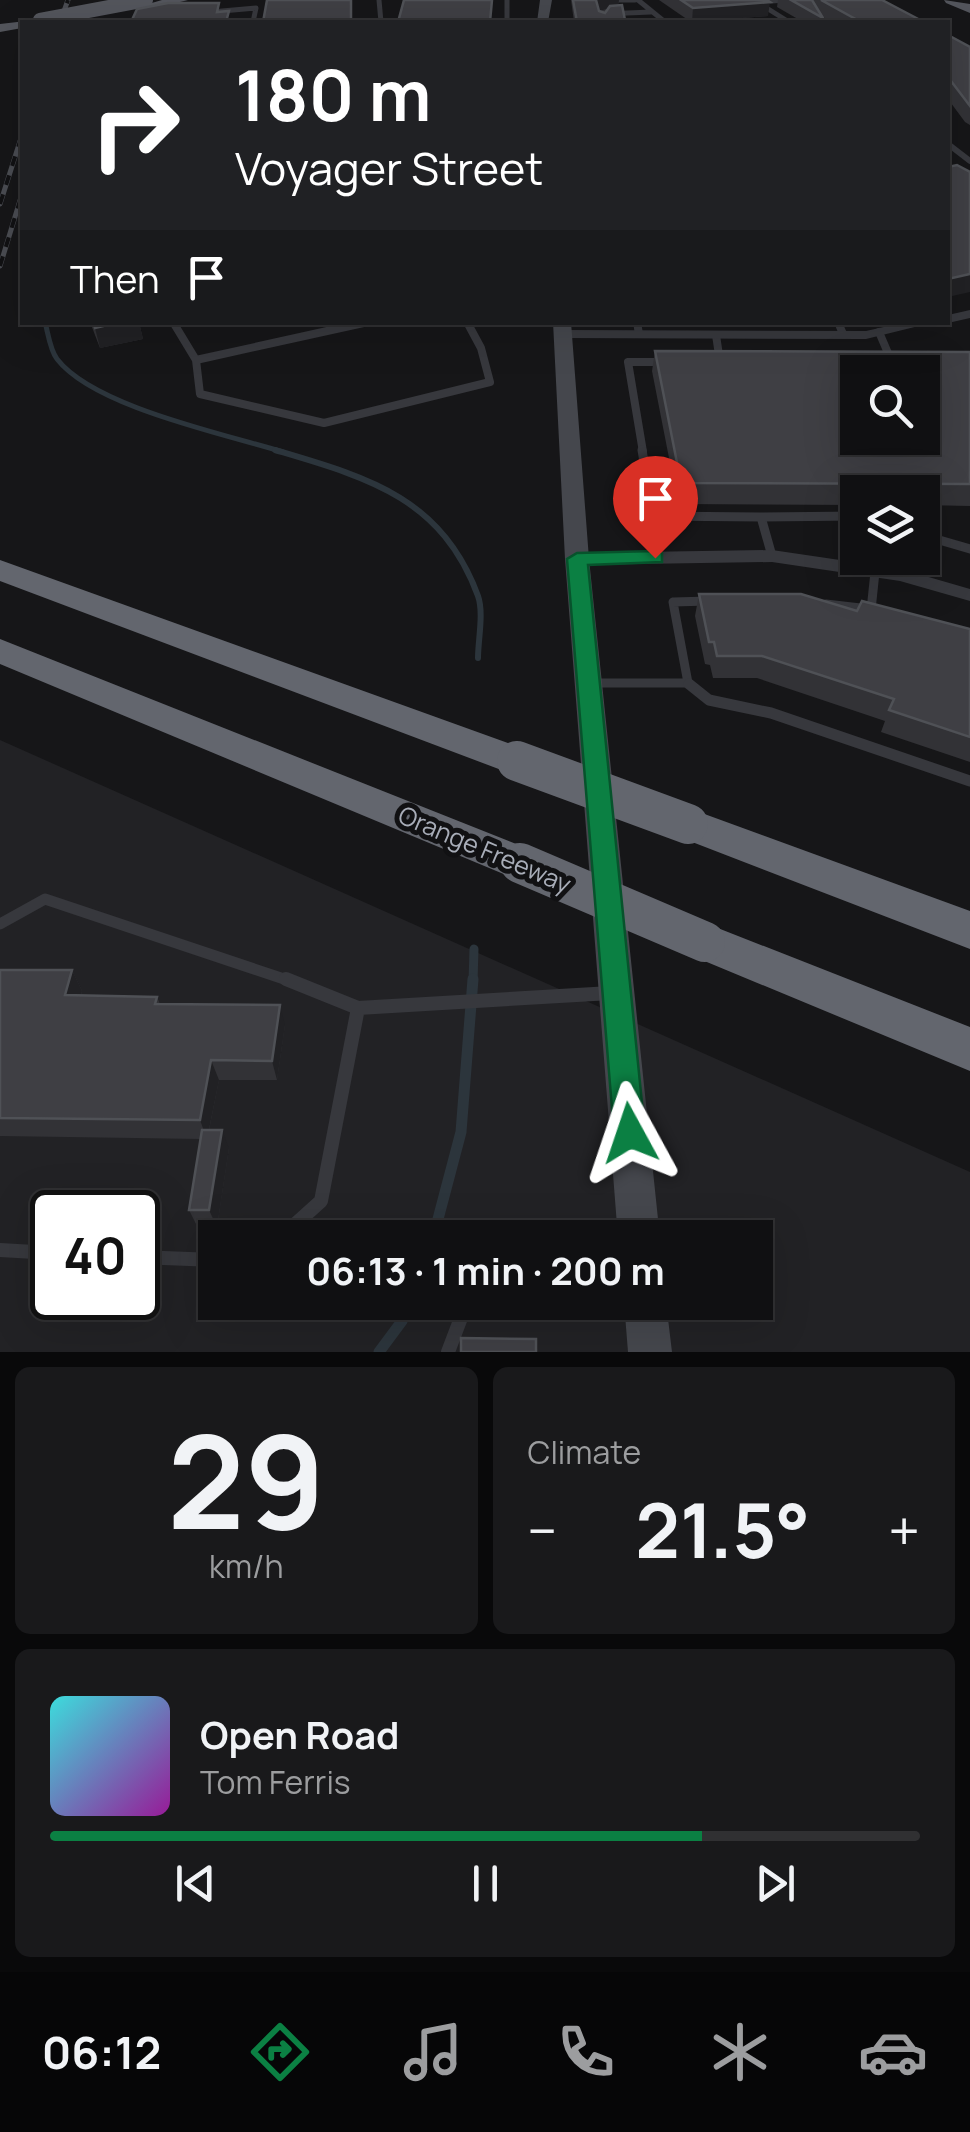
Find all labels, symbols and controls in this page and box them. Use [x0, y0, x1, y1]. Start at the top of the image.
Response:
text: 180 m [235, 46, 432, 142]
icon: right [70, 60, 200, 190]
text: Voyager Street [235, 137, 543, 199]
icon: arrive [179, 250, 234, 305]
text: Then [70, 252, 159, 304]
map controls [840, 355, 940, 575]
button: search [840, 355, 940, 455]
pin [613, 456, 698, 559]
icon: arrive [628, 471, 683, 526]
button: layers [840, 475, 940, 575]
street label: Orange Freeway [393, 797, 577, 901]
position arrow [578, 1081, 682, 1185]
speed limit sign: 40 [30, 1190, 160, 1320]
text: 06:13 · 1 min · 200 m [306, 1244, 665, 1296]
text: 29 [167, 1390, 325, 1568]
text: Climate [528, 1430, 641, 1474]
text: 21.5° [635, 1478, 810, 1581]
text: − [528, 1492, 557, 1568]
text: + [888, 1492, 920, 1568]
text: km/h [209, 1544, 283, 1588]
text: Open Road [200, 1708, 399, 1760]
text: Tom Ferris [200, 1760, 351, 1804]
icon: previous [168, 1856, 223, 1911]
icon: pause [458, 1856, 513, 1911]
icon: next [748, 1856, 803, 1911]
icon: directions [245, 2017, 315, 2087]
icon: music [398, 2017, 468, 2087]
icon: phone [551, 2017, 621, 2087]
icon: climate [705, 2017, 775, 2087]
icon: car [858, 2017, 928, 2087]
text: 06:12 [42, 2021, 161, 2083]

